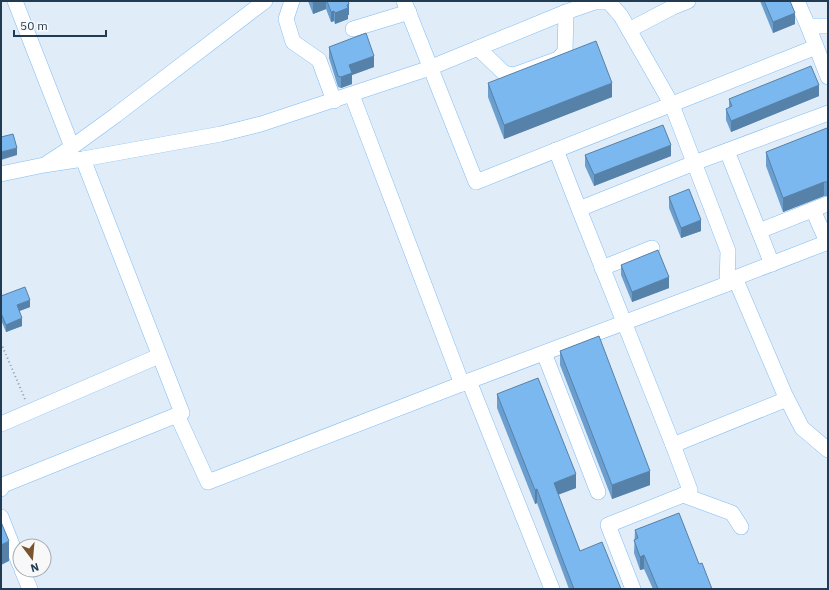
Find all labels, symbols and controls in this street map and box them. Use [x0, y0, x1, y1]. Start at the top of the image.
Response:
scale bar [14, 12, 106, 38]
text: 50 m [20, 18, 48, 33]
north arrow [12, 538, 52, 578]
text: N [29, 560, 41, 575]

